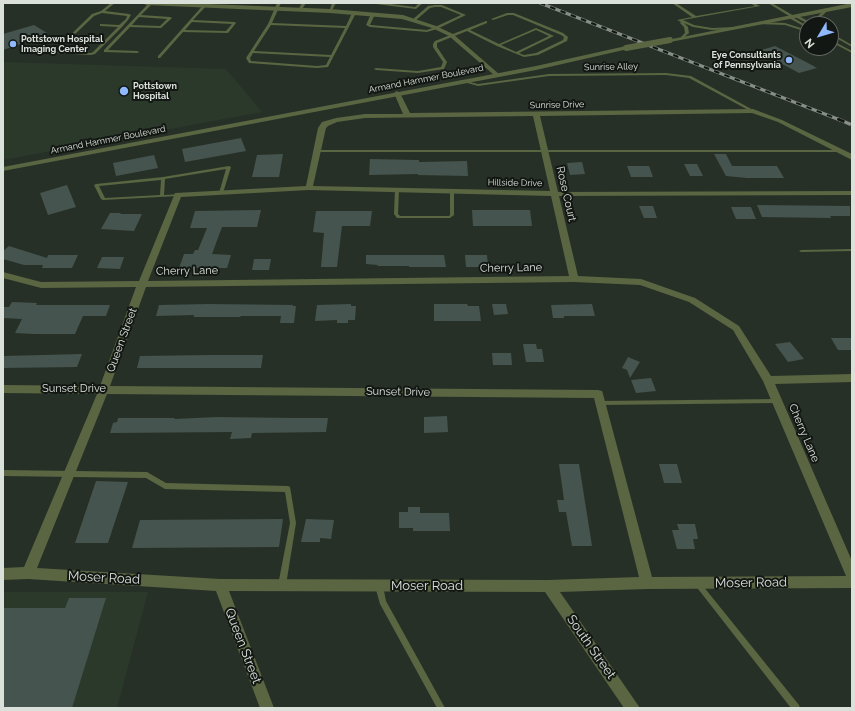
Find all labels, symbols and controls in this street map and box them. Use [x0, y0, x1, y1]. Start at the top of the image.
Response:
north arrow [799, 16, 839, 56]
place label: Pottstown Hospital Imaging Center [21, 34, 103, 55]
text: N [802, 36, 818, 50]
marker: Pottstown Hospital Imaging Center [8, 39, 18, 49]
place label: Eye Consultants of Pennsylvania [712, 50, 781, 71]
marker: Eye Consultants of Pennsylvania [784, 55, 794, 65]
street label: Sunrise Alley [584, 61, 638, 73]
street label: Armand Hammer Boulevard [368, 63, 484, 95]
place label: Pottstown Hospital [133, 81, 177, 102]
marker: Pottstown Hospital [118, 85, 130, 97]
street label: Sunrise Drive [530, 99, 584, 111]
street label: Armand Hammer Boulevard [50, 124, 166, 156]
street label: Rose Court [553, 165, 579, 223]
street label: Hillside Drive [488, 177, 542, 189]
street label: Cherry Lane [480, 261, 542, 275]
street label: Cherry Lane [156, 264, 218, 278]
street label: Queen Street [104, 306, 140, 374]
street label: Sunset Drive [42, 382, 106, 396]
street label: Sunset Drive [366, 385, 430, 399]
street label: Cherry Lane [786, 402, 822, 464]
street label: Moser Road [68, 568, 140, 588]
street label: Moser Road [715, 575, 787, 591]
street label: Moser Road [391, 578, 463, 594]
street label: Queen Street [221, 606, 265, 686]
street label: South Street [563, 612, 619, 682]

